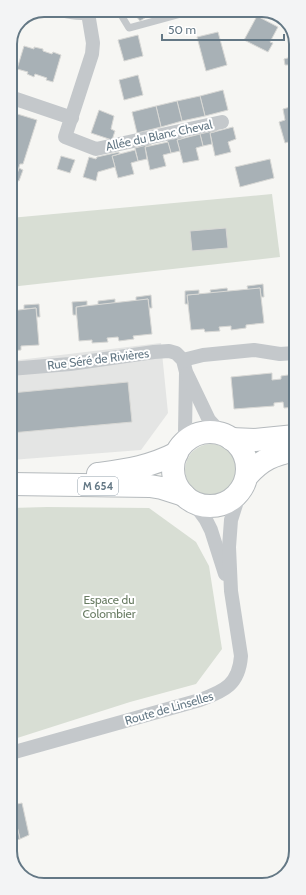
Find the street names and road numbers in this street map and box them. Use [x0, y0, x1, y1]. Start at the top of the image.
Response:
street label: Allée du Blanc Cheval [104, 116, 214, 154]
street label: Rue Séré de Rivières [46, 345, 150, 373]
road number: M 654 [78, 477, 118, 495]
street label: Route de Linselles [123, 688, 215, 728]

